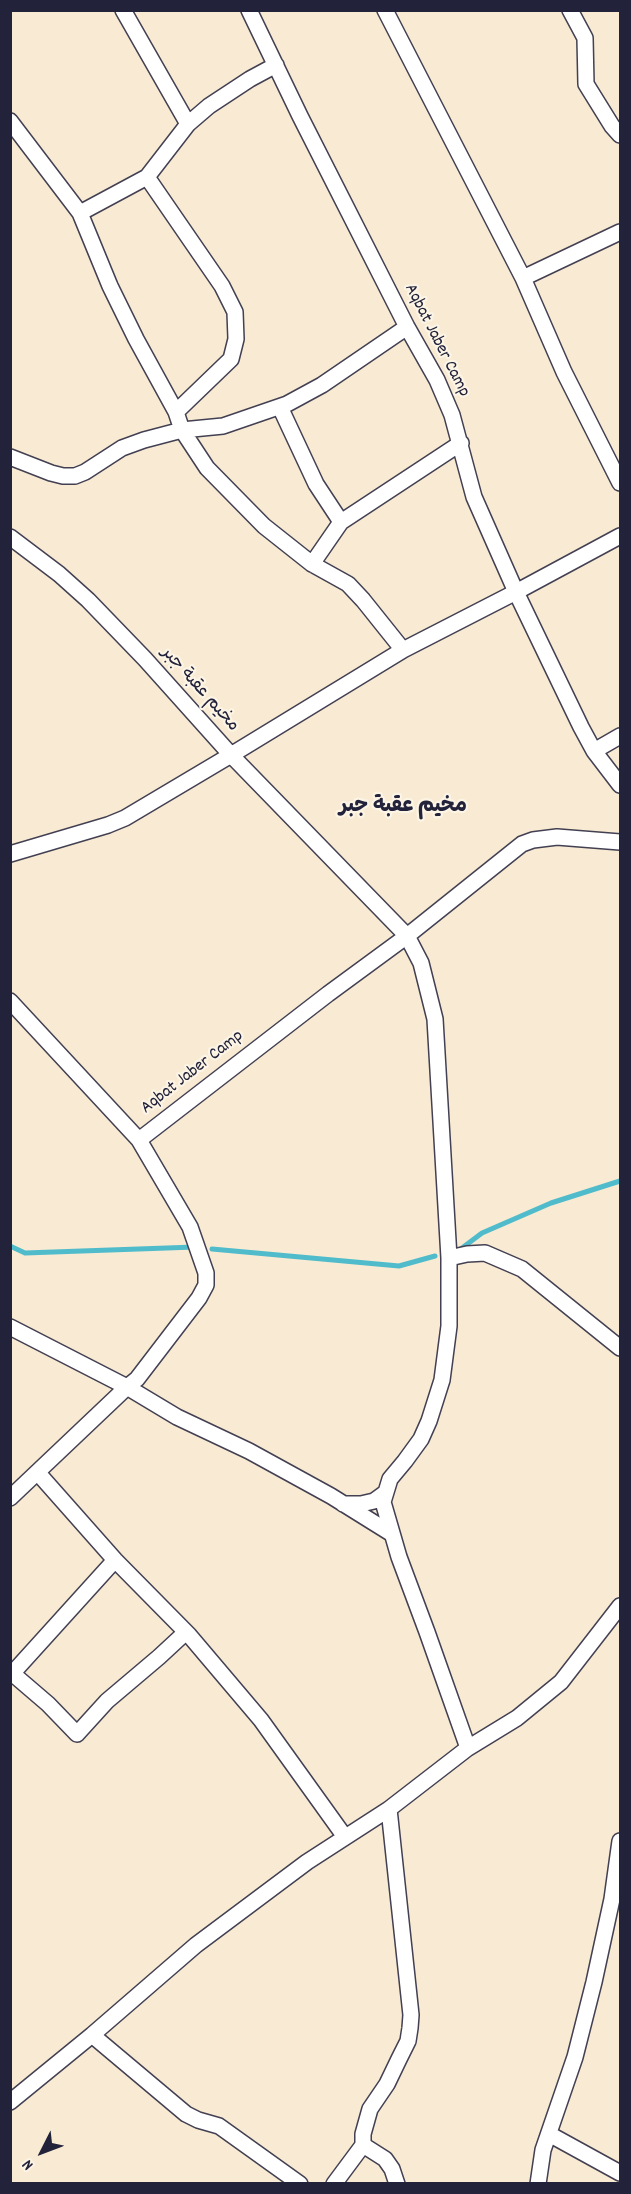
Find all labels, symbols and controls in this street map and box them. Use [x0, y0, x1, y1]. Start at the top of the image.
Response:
street label: Aqbat Jaber Camp [398, 281, 474, 401]
street label: مخيم عقبة جبر [155, 643, 243, 737]
district label: مخيم عقبة جبر [339, 795, 467, 821]
street label: Aqbat Jaber Camp [137, 1026, 249, 1120]
north arrow [12, 2122, 72, 2182]
text: N [17, 2154, 39, 2175]

